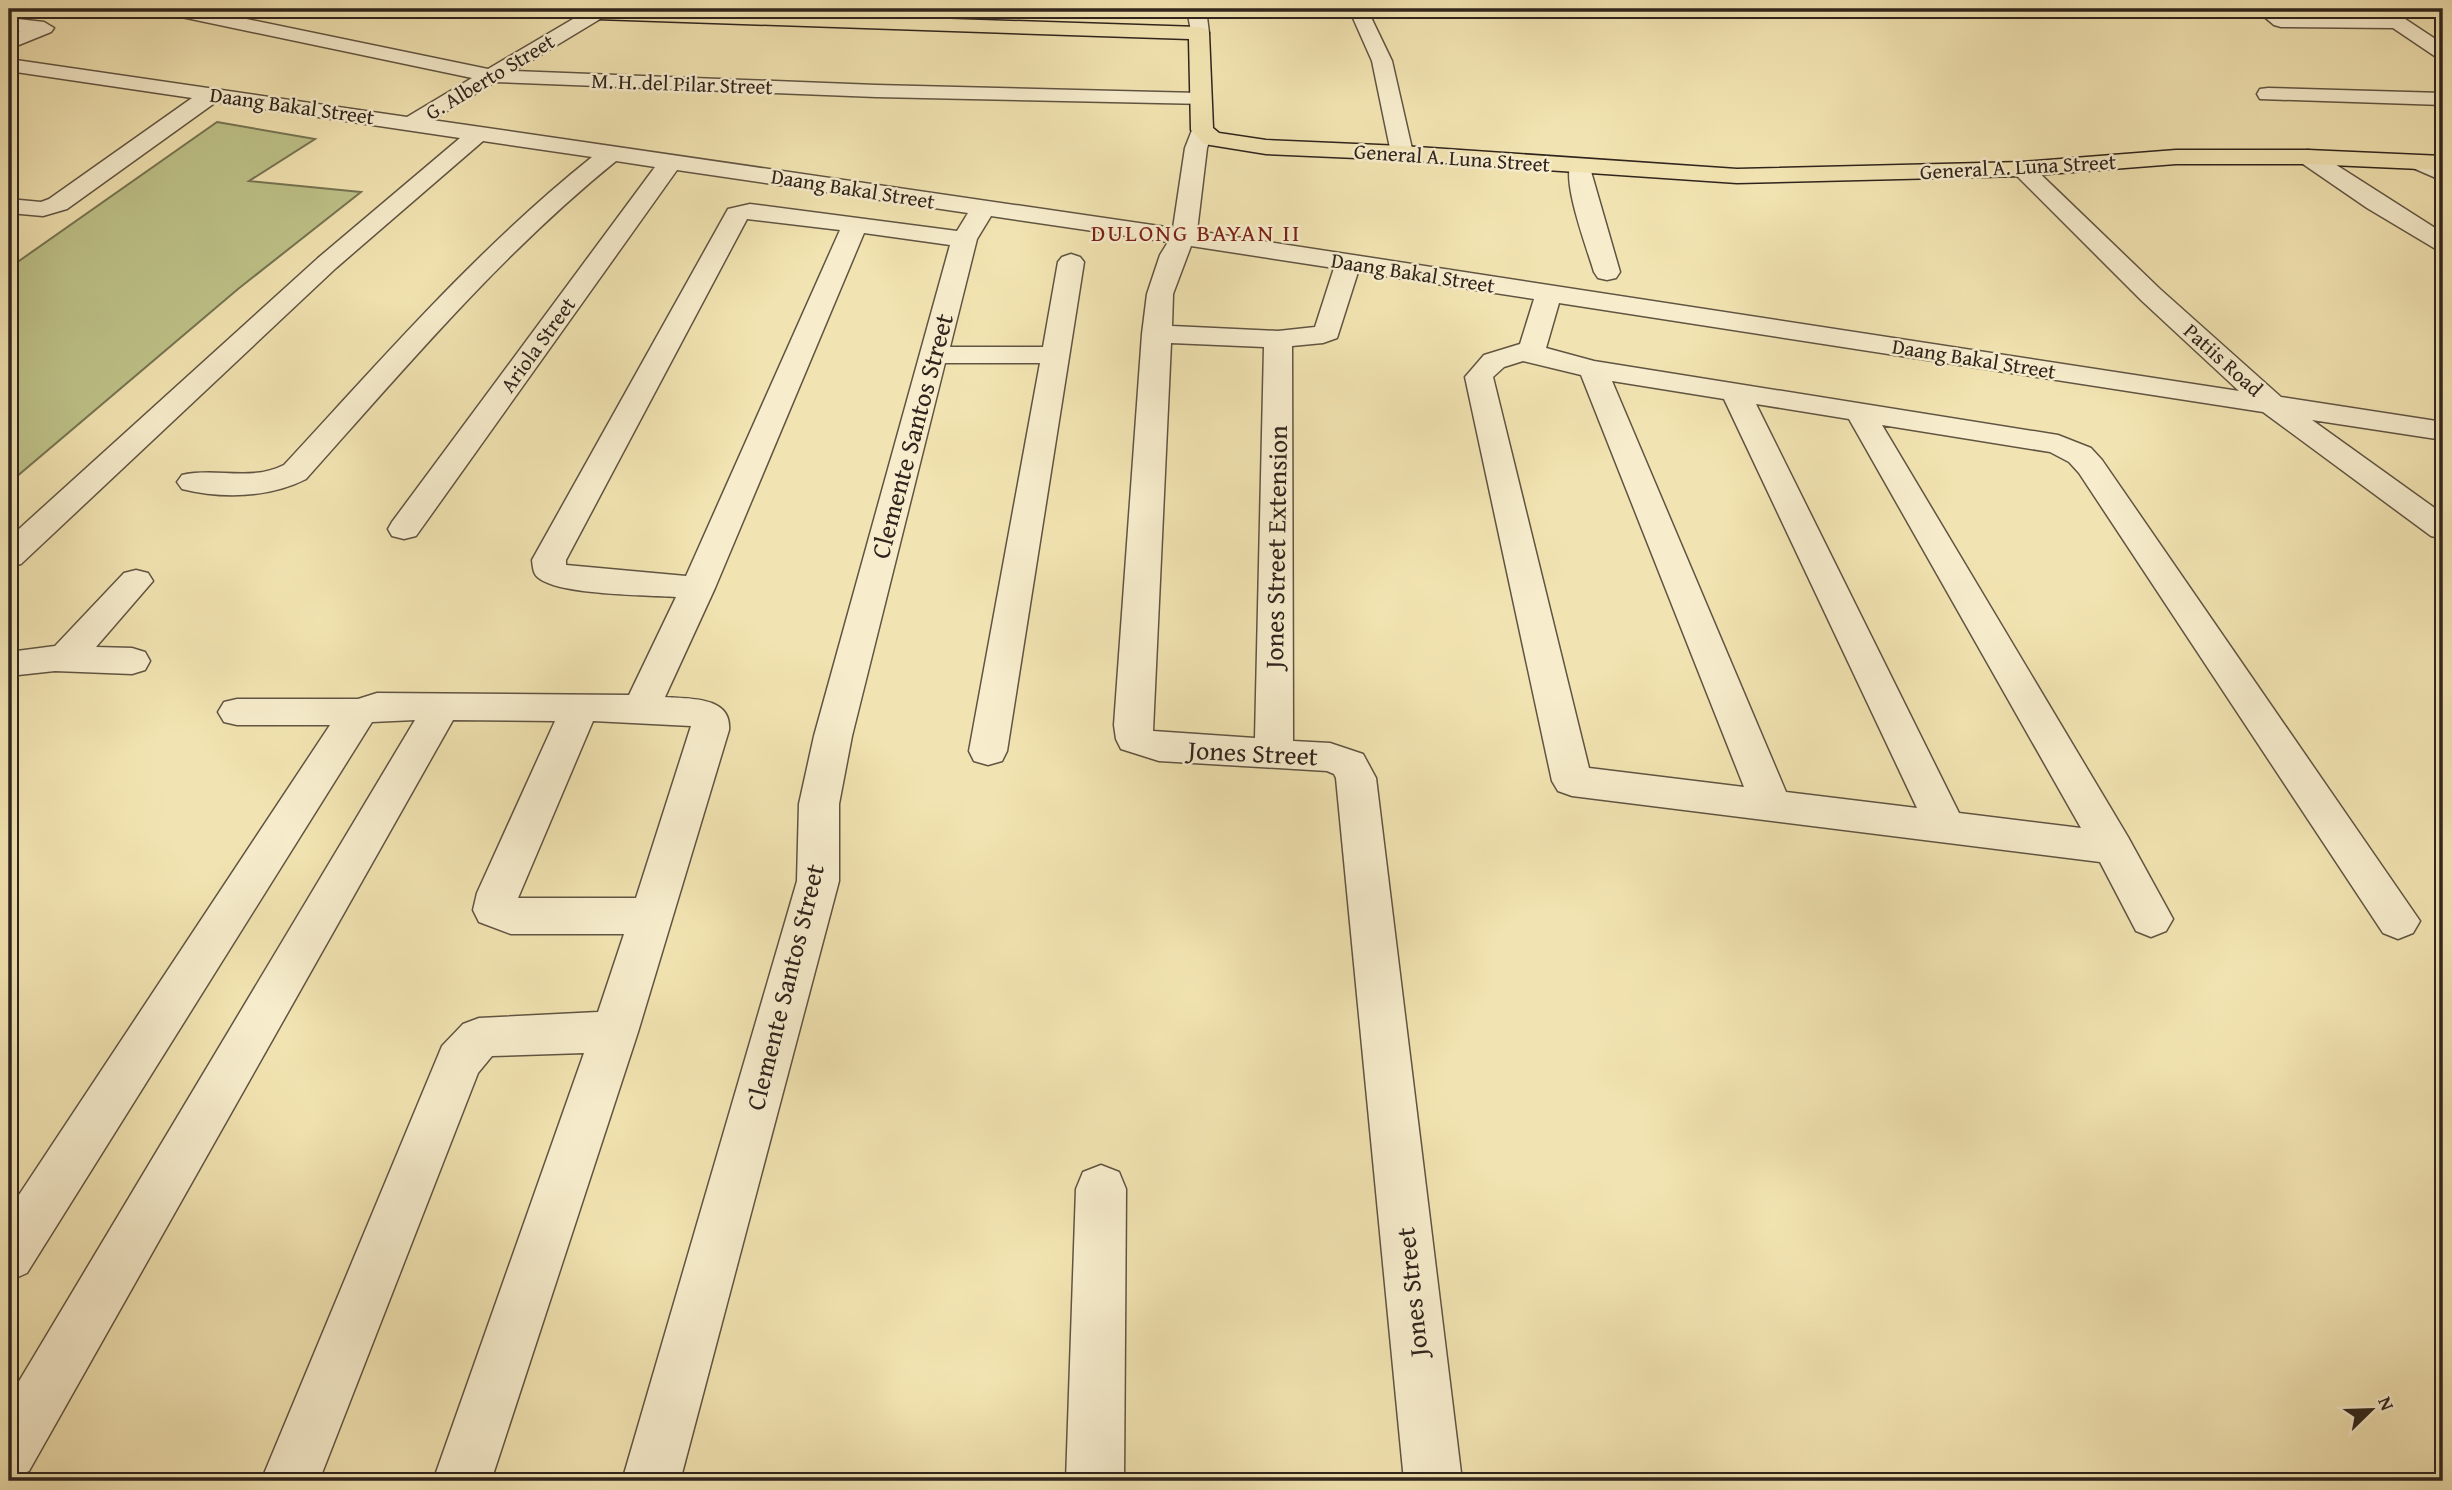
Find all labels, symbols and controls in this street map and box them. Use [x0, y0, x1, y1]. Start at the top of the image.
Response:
street label: G. Alberto Street [419, 25, 561, 127]
street label: M. H. del Pilar Street [591, 65, 774, 102]
street label: Daang Bakal Street [208, 79, 377, 132]
street label: General A. Luna Street [1353, 135, 1552, 180]
street label: General A. Luna Street [1919, 146, 2117, 187]
street label: Daang Bakal Street [769, 160, 938, 217]
district label: DULONG BAYAN II [1091, 215, 1301, 250]
street label: Daang Bakal Street [1329, 244, 1498, 301]
street label: Ariola Street [492, 290, 583, 399]
street label: Clemente Santos Street [860, 309, 963, 563]
street label: Patiis Road [2177, 316, 2270, 404]
street label: Daang Bakal Street [1890, 330, 2059, 387]
street label: Jones Street Extension [1254, 424, 1297, 672]
street label: Jones Street [1184, 729, 1319, 775]
street label: Clemente Santos Street [735, 860, 834, 1114]
street label: Jones Street [1385, 1225, 1438, 1362]
north arrow [2336, 1374, 2406, 1444]
text: N [2371, 1392, 2402, 1415]

